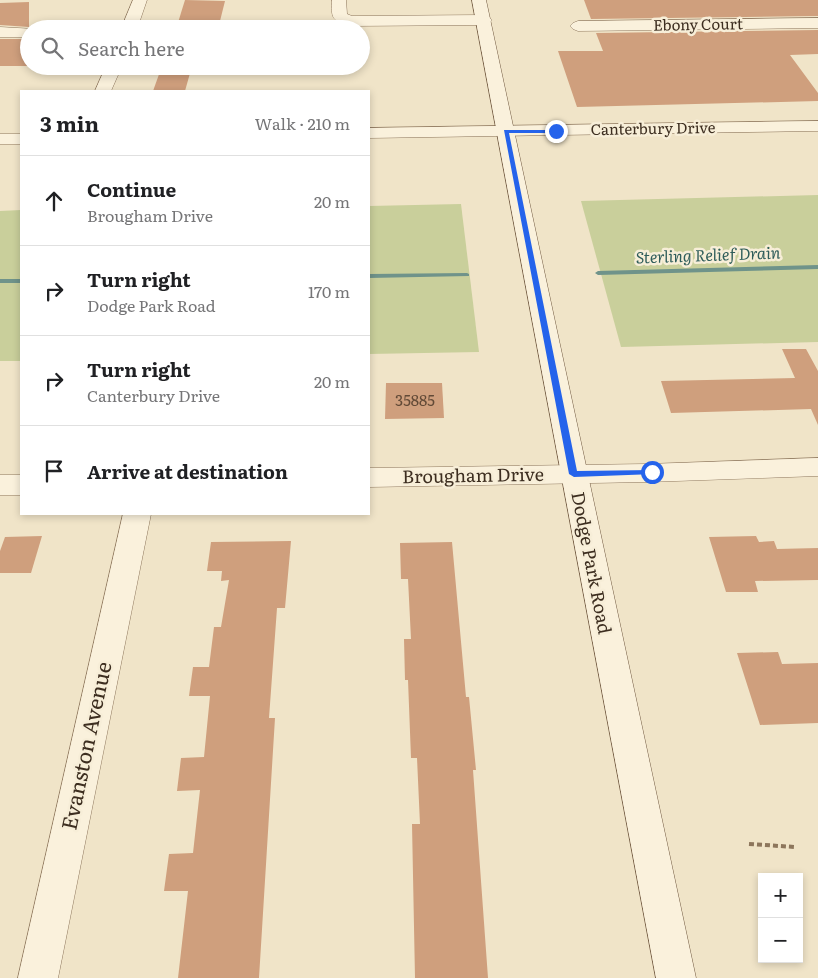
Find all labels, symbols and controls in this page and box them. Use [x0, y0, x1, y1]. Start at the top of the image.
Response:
street label: Ebony Court [653, 11, 743, 36]
search box [20, 20, 370, 75]
icon: search [38, 34, 66, 62]
text: Search here [78, 34, 185, 62]
text: 3 min [40, 107, 99, 138]
text: Walk · 210 m [255, 111, 350, 135]
street label: Canterbury Drive [590, 115, 716, 140]
route end [545, 120, 568, 143]
text: Continue [87, 175, 176, 203]
icon: ahead [40, 187, 68, 215]
text: 20 m [314, 189, 350, 213]
text: Brougham Drive [87, 203, 213, 227]
water label: Sterling Relief Drain [635, 239, 781, 269]
text: Turn right [87, 265, 191, 293]
icon: right [40, 277, 68, 305]
text: 170 m [308, 279, 350, 303]
text: Dodge Park Road [87, 293, 216, 317]
text: Turn right [87, 355, 191, 383]
icon: right [40, 367, 68, 395]
text: 20 m [314, 369, 350, 393]
text: Canterbury Drive [87, 383, 220, 407]
house number: 35885 [395, 388, 435, 411]
icon: arrive [40, 457, 68, 485]
text: Arrive at destination [87, 457, 288, 485]
street label: Brougham Drive [402, 460, 544, 489]
route start [641, 461, 664, 484]
street label: Dodge Park Road [565, 489, 620, 636]
street label: Evanston Avenue [52, 658, 118, 833]
map controls [758, 873, 803, 963]
button: + [758, 873, 803, 918]
button: − [758, 918, 803, 963]

